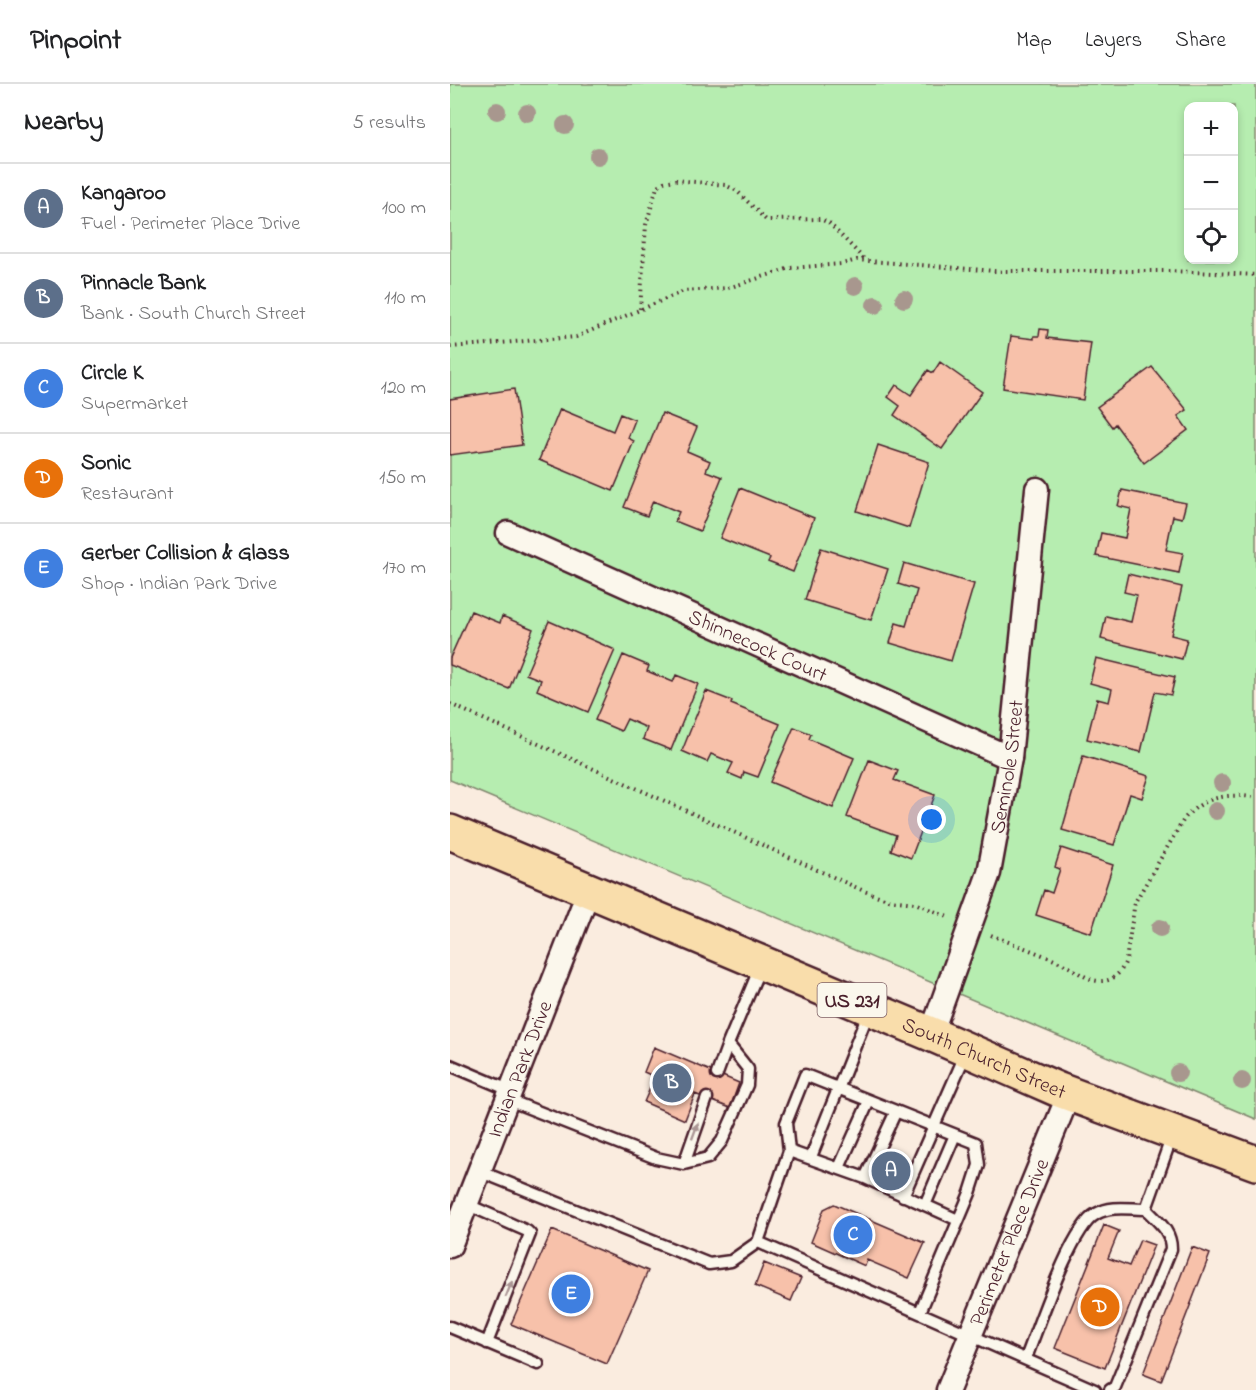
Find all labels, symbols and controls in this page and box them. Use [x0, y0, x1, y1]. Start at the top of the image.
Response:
text: Pinpoint [30, 21, 121, 62]
text: Map [1016, 26, 1052, 56]
text: Layers [1085, 26, 1142, 56]
text: Share [1175, 26, 1226, 56]
map controls [1184, 102, 1238, 264]
button: + [1184, 102, 1238, 156]
text: Nearby [24, 104, 103, 142]
text: 5 results [353, 109, 426, 138]
button: − [1184, 156, 1238, 210]
text: Kangaroo [81, 178, 166, 210]
text: A [37, 194, 50, 223]
text: 100 m [382, 194, 426, 223]
text: Fuel · Perimeter Place Drive [81, 210, 300, 239]
button: locate [1184, 210, 1238, 264]
text: Pinnacle Bank [81, 268, 206, 300]
text: B [37, 284, 50, 313]
text: 110 m [384, 284, 426, 313]
text: Bank · South Church Street [81, 300, 306, 329]
text: Circle K [81, 358, 143, 390]
text: C [38, 374, 49, 403]
text: 120 m [381, 374, 426, 403]
text: Supermarket [81, 390, 188, 419]
text: Sonic [81, 448, 131, 480]
text: D [36, 464, 51, 493]
text: 150 m [379, 464, 426, 493]
text: Restaurant [81, 480, 174, 509]
text: Gerber Collision & Glass [81, 538, 290, 570]
text: E [37, 554, 50, 583]
text: 170 m [382, 554, 426, 583]
text: Shop · Indian Park Drive [81, 570, 277, 599]
street label: Shinnecock Court [683, 603, 832, 691]
street label: Seminole Street [983, 699, 1033, 836]
your location [917, 805, 946, 834]
road number: US 231 [818, 983, 886, 1017]
street label: Indian Park Drive [481, 996, 562, 1143]
street label: South Church Street [897, 1010, 1070, 1108]
pin: B [652, 1060, 692, 1106]
one-way arrow [691, 1122, 701, 1140]
pin: A [872, 1148, 910, 1194]
street label: Perimeter Place Drive [963, 1154, 1058, 1331]
pin: C [834, 1212, 872, 1258]
pin: E [552, 1272, 590, 1316]
one-way arrow [505, 1280, 514, 1298]
pin: D [1080, 1284, 1120, 1330]

